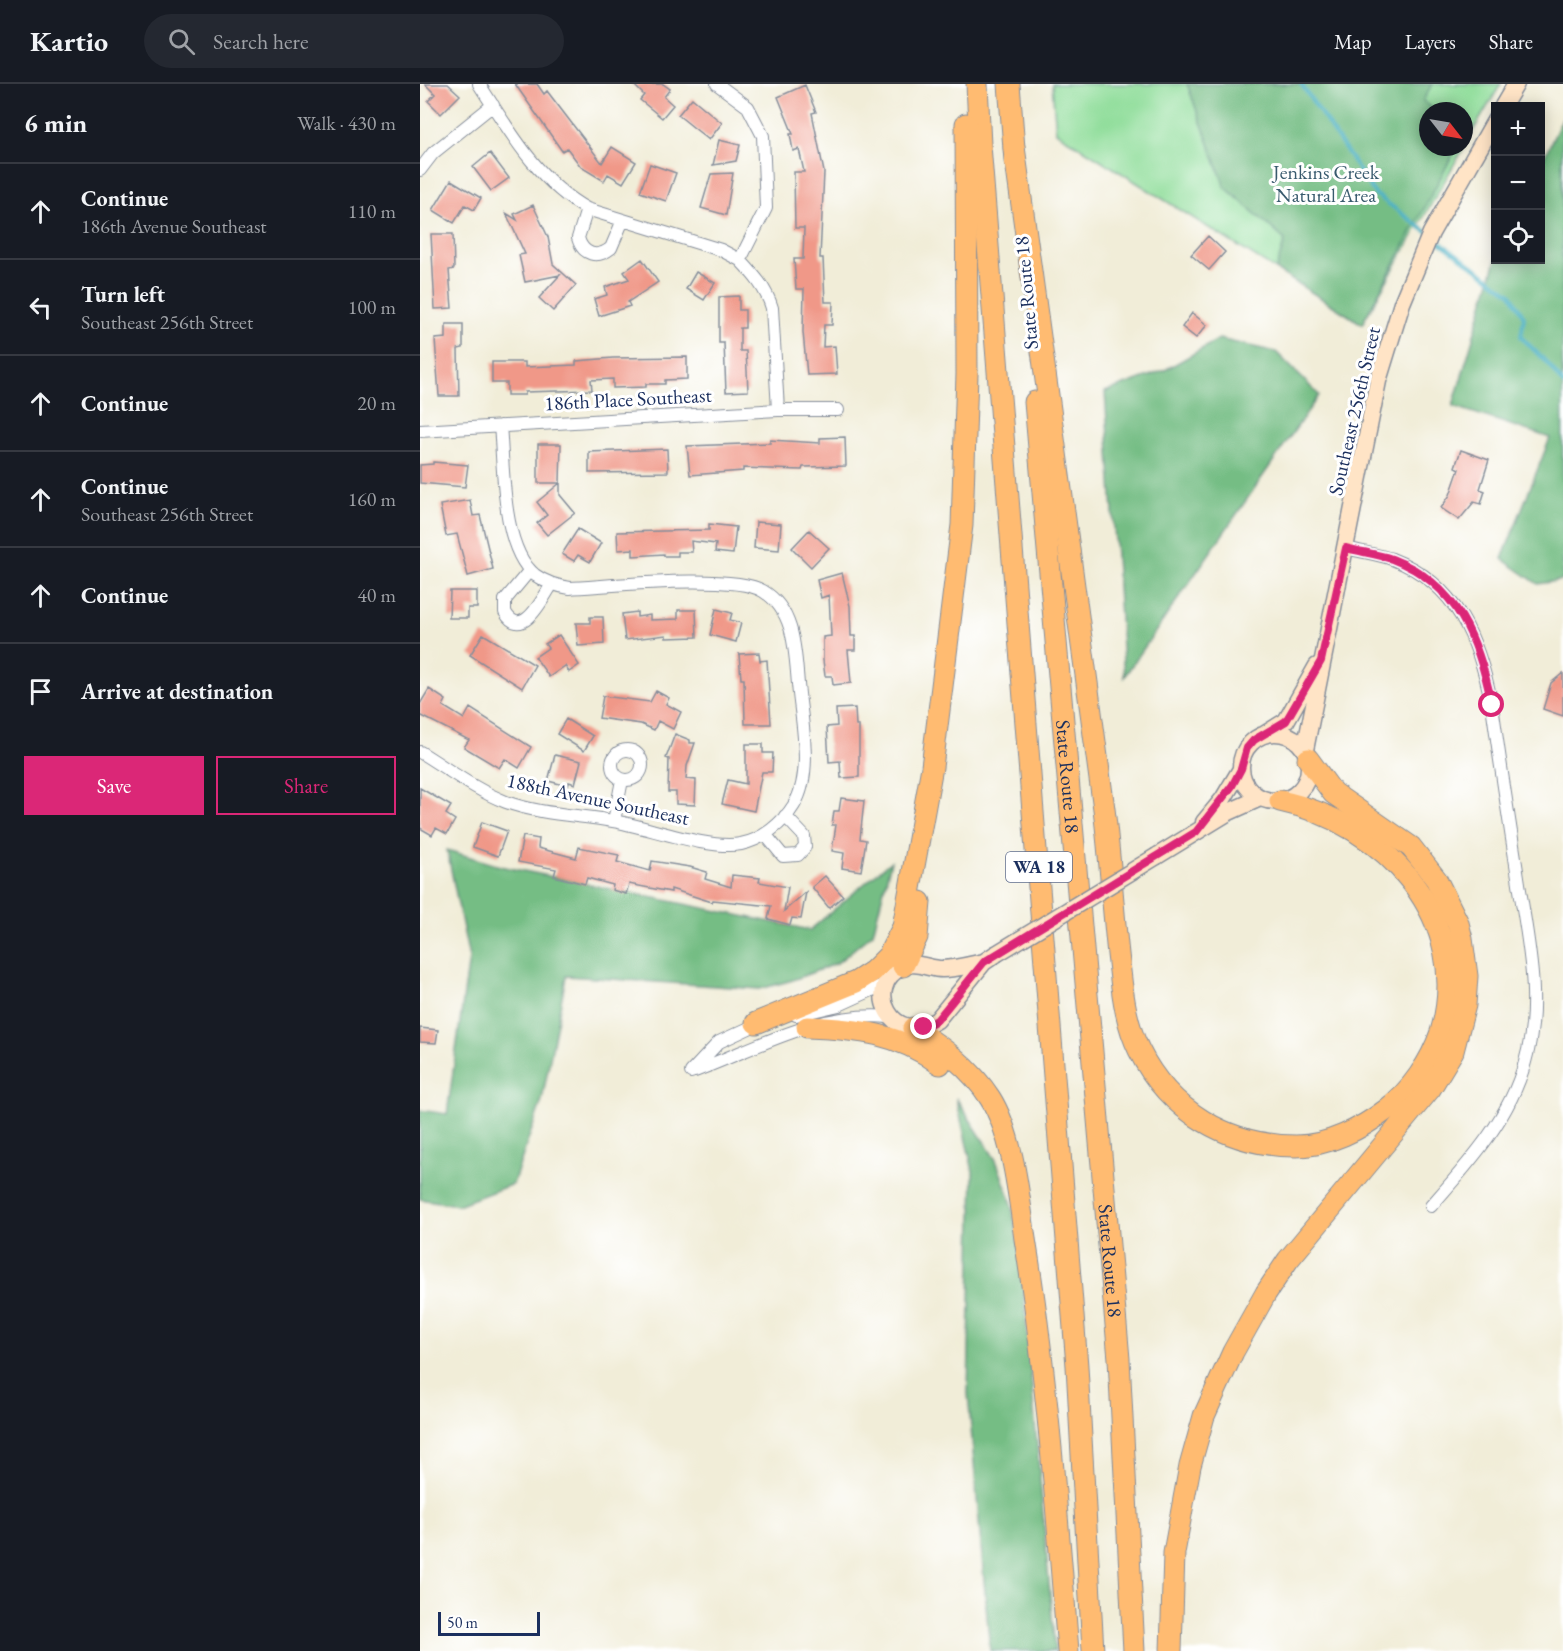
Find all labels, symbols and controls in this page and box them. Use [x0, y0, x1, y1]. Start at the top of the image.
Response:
search box [144, 14, 564, 68]
text: Kartio [30, 23, 108, 59]
icon: search [165, 25, 198, 58]
text: Search here [213, 27, 309, 56]
text: Map [1334, 28, 1372, 55]
text: Layers [1405, 28, 1456, 55]
text: Share [1489, 28, 1533, 55]
north arrow [1419, 102, 1473, 156]
map controls [1491, 102, 1545, 264]
button: + [1491, 102, 1545, 156]
text: 6 min [24, 106, 87, 140]
text: Walk · 430 m [297, 110, 396, 136]
button: − [1491, 156, 1545, 210]
park label: Jenkins Creek Natural Area [1271, 159, 1380, 208]
text: Continue [81, 184, 168, 213]
icon: ahead [24, 195, 57, 228]
text: 110 m [348, 198, 396, 224]
button: locate [1491, 210, 1545, 264]
text: 186th Avenue Southeast [81, 213, 267, 239]
street label: State Route 18 [1008, 235, 1044, 351]
text: Turn left [81, 280, 165, 309]
icon: left [24, 291, 57, 324]
text: 100 m [348, 294, 396, 320]
text: Southeast 256th Street [81, 309, 253, 335]
street label: Southeast 256th Street [1322, 324, 1386, 498]
street label: 186th Place Southeast [544, 382, 713, 416]
icon: ahead [24, 387, 57, 420]
text: Continue [81, 389, 168, 418]
text: 20 m [357, 390, 396, 416]
text: Continue [81, 472, 168, 501]
icon: ahead [24, 483, 57, 516]
text: 160 m [348, 486, 396, 512]
text: Southeast 256th Street [81, 501, 253, 527]
icon: ahead [24, 579, 57, 612]
text: Continue [81, 581, 168, 610]
text: 40 m [357, 582, 396, 608]
icon: arrive [24, 675, 57, 708]
text: Arrive at destination [81, 677, 273, 706]
route start [1478, 691, 1504, 717]
street label: State Route 18 [1050, 719, 1086, 834]
button: Save [24, 756, 204, 815]
button: Share [216, 756, 396, 815]
street label: 188th Avenue Southeast [505, 767, 692, 831]
road number: WA 18 [1006, 852, 1072, 882]
route end [910, 1013, 936, 1039]
street label: State Route 18 [1092, 1203, 1128, 1318]
scale bar [438, 1609, 540, 1636]
text: 50 m [447, 1612, 478, 1633]

